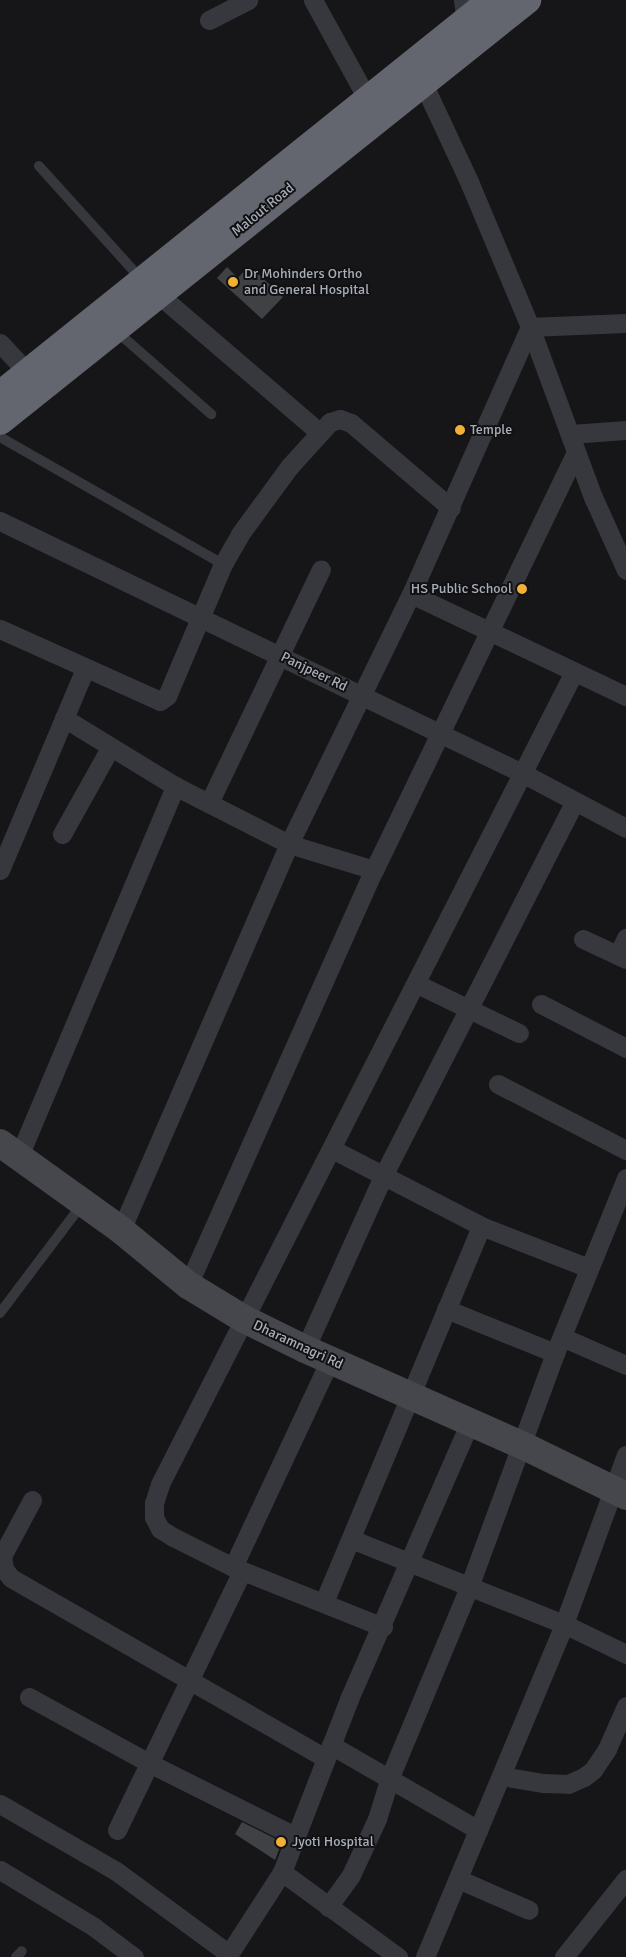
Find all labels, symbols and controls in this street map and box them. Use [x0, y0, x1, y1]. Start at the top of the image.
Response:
street label: Malout Road [228, 180, 298, 240]
place label: Dr Mohinders Ortho and General Hospital [244, 266, 369, 298]
marker: Dr Mohinders Ortho and General Hospital [226, 275, 240, 289]
place label: Temple [470, 422, 512, 438]
marker: Temple [454, 424, 466, 436]
place label: HS Public School [411, 581, 512, 597]
marker: HS Public School [516, 583, 528, 595]
street label: Panjpeer Rd [278, 649, 350, 695]
street label: Dharamnagri Rd [250, 1317, 346, 1373]
place label: Jyoti Hospital [292, 1834, 374, 1850]
marker: Jyoti Hospital [274, 1835, 288, 1849]

